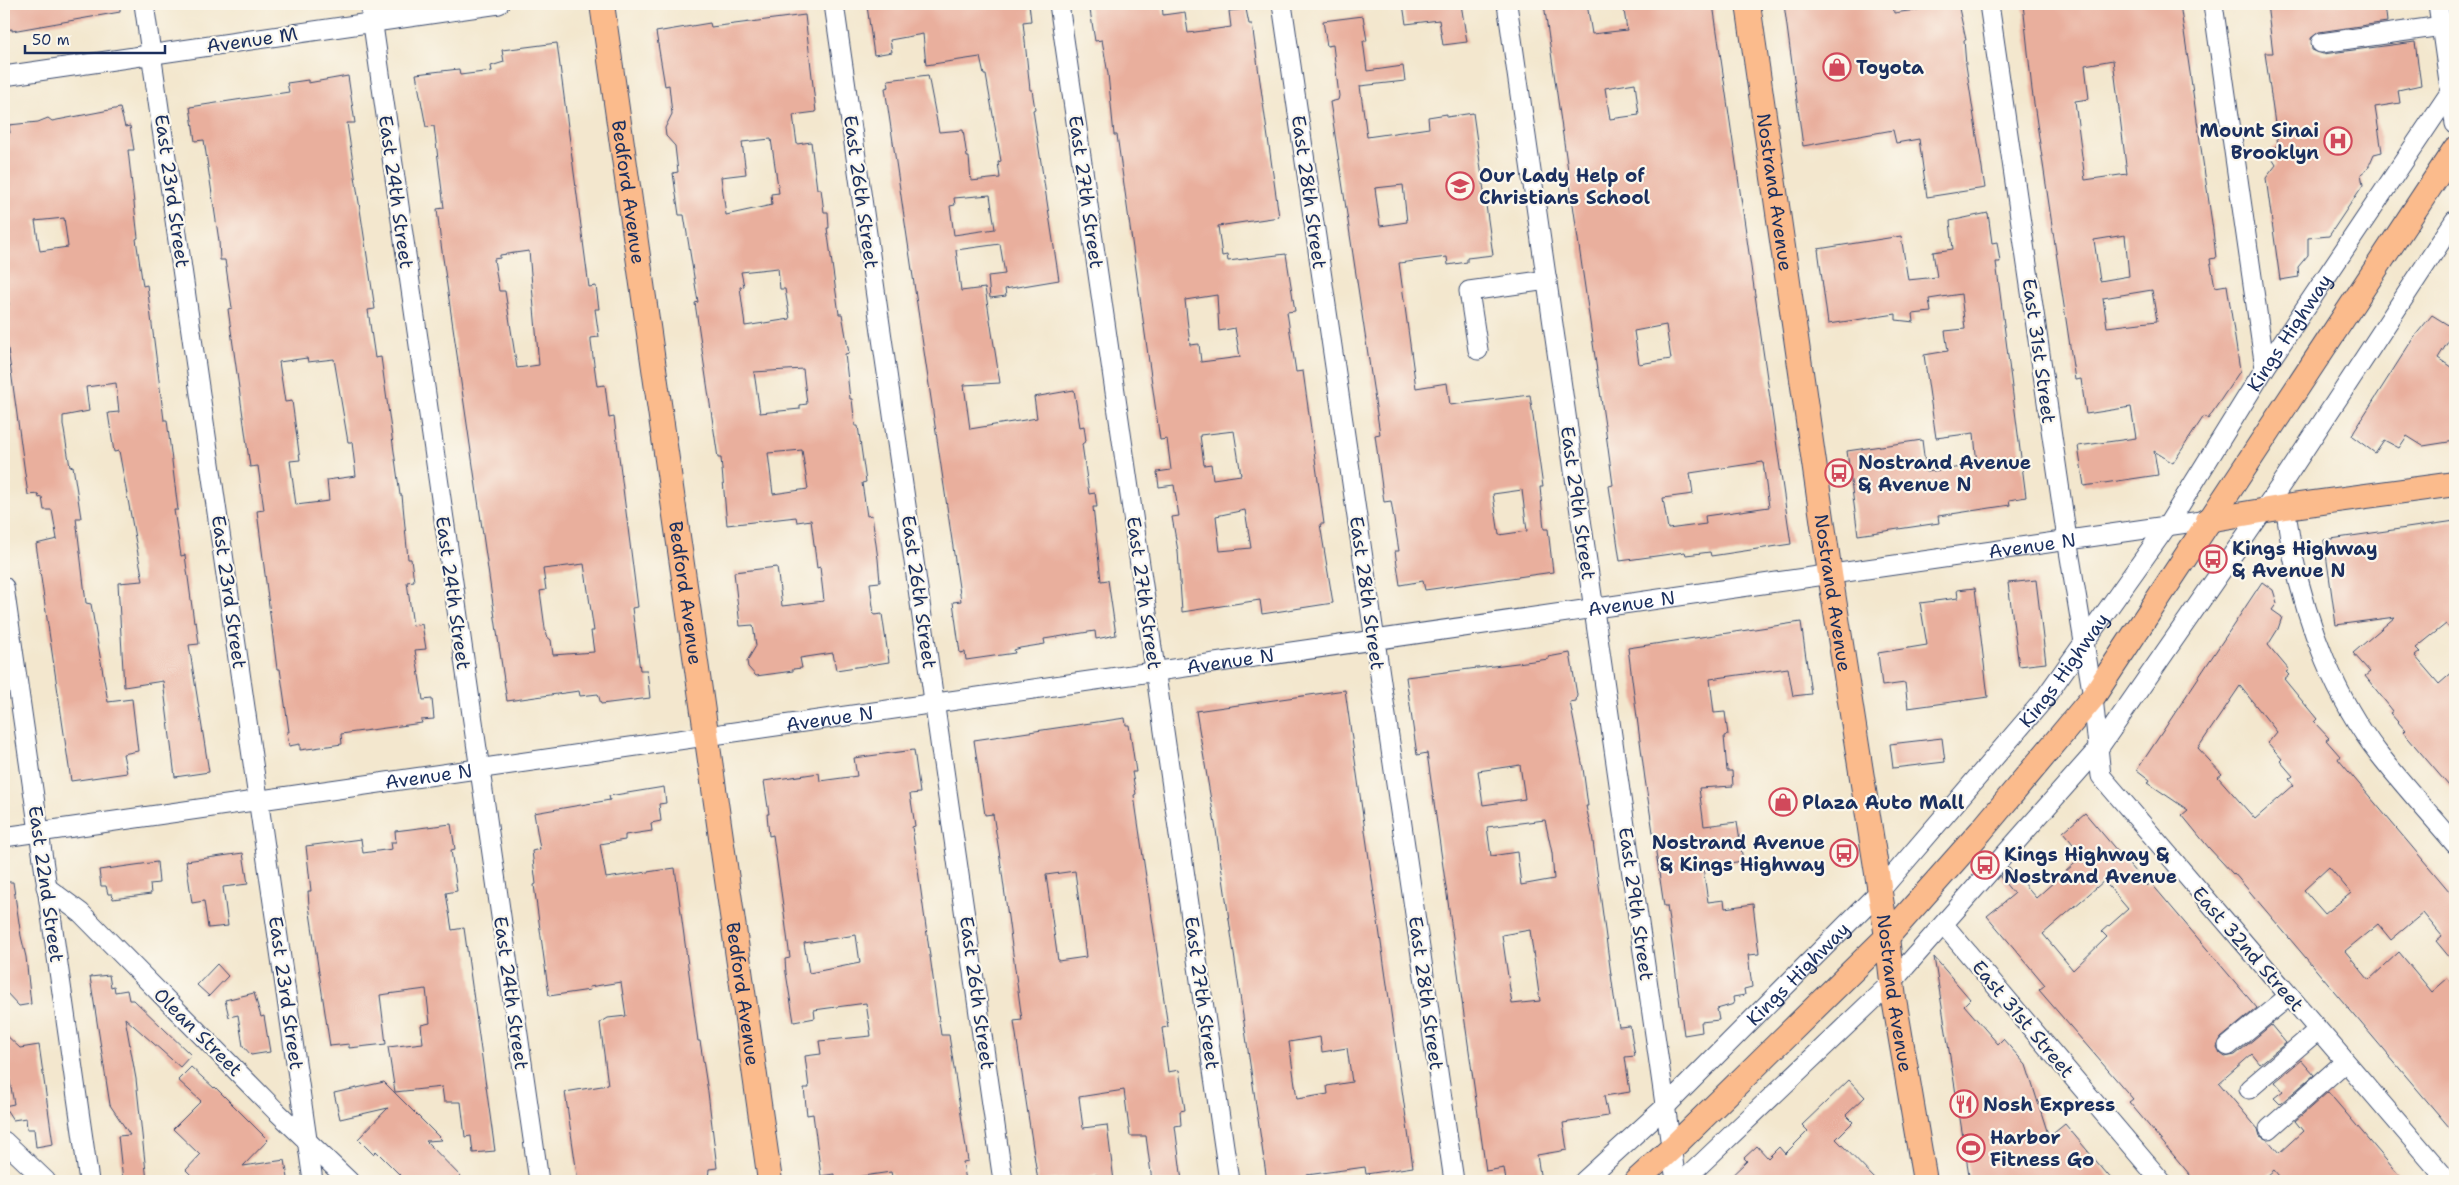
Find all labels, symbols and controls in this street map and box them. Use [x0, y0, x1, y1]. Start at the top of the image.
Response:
street label: Avenue M [205, 21, 299, 59]
scale bar [25, 22, 165, 54]
text: 50 m [32, 30, 70, 50]
shop icon: Toyota [1822, 52, 1852, 82]
place label: Toyota [1856, 55, 1924, 80]
street label: Nostrand Avenue [1751, 111, 1799, 273]
street label: East 23rd Street [149, 113, 195, 269]
street label: East 24th Street [373, 114, 419, 270]
street label: East 26th Street [838, 114, 884, 270]
street label: East 27th Street [1063, 114, 1109, 270]
street label: East 28th Street [1286, 114, 1332, 270]
place label: Mount Sinai Brooklyn [2199, 118, 2319, 165]
street label: Bedford Avenue [606, 119, 651, 266]
hospital icon: Mount Sinai Brooklyn [2323, 126, 2353, 156]
place label: Our Lady Help of Christians School [1479, 163, 1651, 210]
school or university icon: Our Lady Help of Christians School [1445, 171, 1475, 201]
street label: Kings Highway [2241, 269, 2337, 396]
street label: East 31st Street [2016, 277, 2062, 425]
street label: East 29th Street [1555, 425, 1601, 581]
place label: Nostrand Avenue & Avenue N [1858, 450, 2031, 497]
bus stop icon: Nostrand Avenue & Avenue N [1824, 458, 1854, 488]
street label: Nostrand Avenue [1809, 512, 1858, 674]
street label: East 23rd Street [206, 514, 252, 670]
street label: East 26th Street [896, 514, 942, 670]
street label: East 24th Street [430, 515, 476, 671]
street label: East 27th Street [1121, 515, 1167, 671]
street label: East 28th Street [1344, 515, 1390, 671]
street label: Bedford Avenue [663, 520, 709, 667]
street label: Avenue N [1987, 527, 2077, 564]
place label: Kings Highway & Avenue N [2232, 536, 2378, 583]
bus stop icon: Kings Highway & Avenue N [2198, 544, 2228, 574]
street label: Avenue N [1586, 584, 1677, 622]
street label: Kings Highway [2013, 608, 2114, 733]
street label: Avenue N [1185, 642, 1276, 679]
street label: Avenue N [784, 700, 875, 737]
street label: Avenue N [383, 757, 474, 795]
shop icon: Plaza Auto Mall [1768, 787, 1798, 817]
place label: Plaza Auto Mall [1802, 790, 1965, 815]
street label: East 22nd Street [23, 804, 69, 964]
street label: East 29th Street [1613, 826, 1659, 982]
place label: Nostrand Avenue & Kings Highway [1652, 830, 1825, 877]
bus stop icon: Nostrand Avenue & Kings Highway [1829, 838, 1859, 868]
place label: Kings Highway & Nostrand Avenue [2004, 842, 2177, 889]
bus stop icon: Kings Highway & Nostrand Avenue [1970, 850, 2000, 880]
street label: East 32nd Street [2187, 881, 2309, 1017]
street label: Nostrand Avenue [1871, 912, 1919, 1074]
street label: East 23rd Street [263, 915, 309, 1071]
street label: East 24th Street [488, 915, 534, 1071]
street label: East 26th Street [954, 915, 1000, 1071]
street label: East 27th Street [1179, 915, 1225, 1071]
street label: East 28th Street [1403, 915, 1449, 1071]
street label: Kings Highway [1741, 916, 1855, 1031]
street label: Bedford Avenue [721, 920, 766, 1067]
street label: East 31st Street [1966, 955, 2080, 1083]
street label: Olean Street [148, 982, 248, 1082]
restaurant icon: Nosh Express [1949, 1089, 1979, 1119]
place label: Nosh Express [1983, 1092, 2115, 1117]
place label: Harbor Fitness Go [1990, 1125, 2094, 1172]
sports icon: Harbor Fitness Go [1956, 1133, 1986, 1163]

